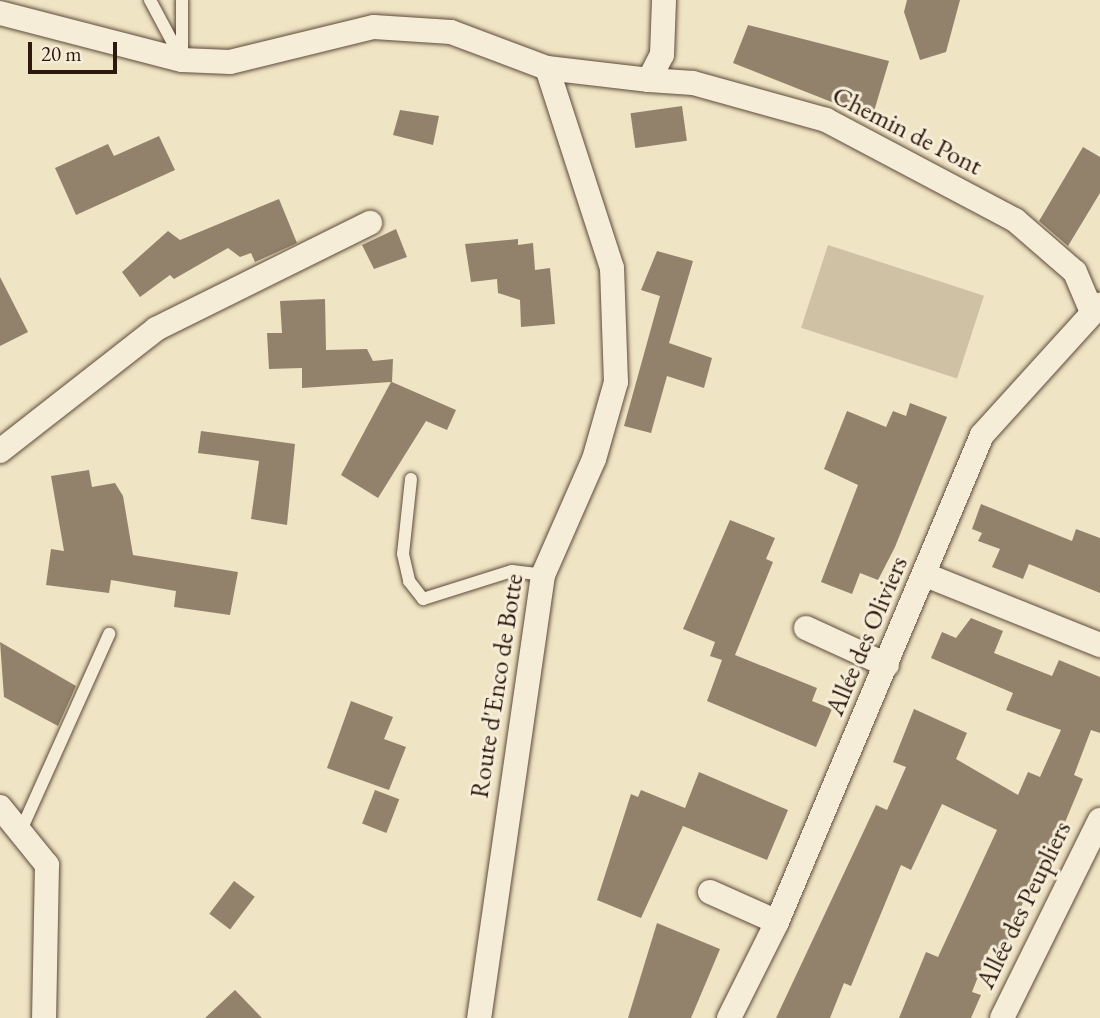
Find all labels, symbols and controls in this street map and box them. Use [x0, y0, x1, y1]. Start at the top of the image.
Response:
scale bar [32, 28, 121, 72]
text: 20 m [41, 40, 82, 67]
street label: Chemin de Pont [827, 80, 987, 182]
street label: Allée des Oliviers [819, 552, 915, 720]
street label: Route d'Enco de Botte [464, 572, 530, 800]
street label: Allée des Peupliers [970, 816, 1078, 994]

